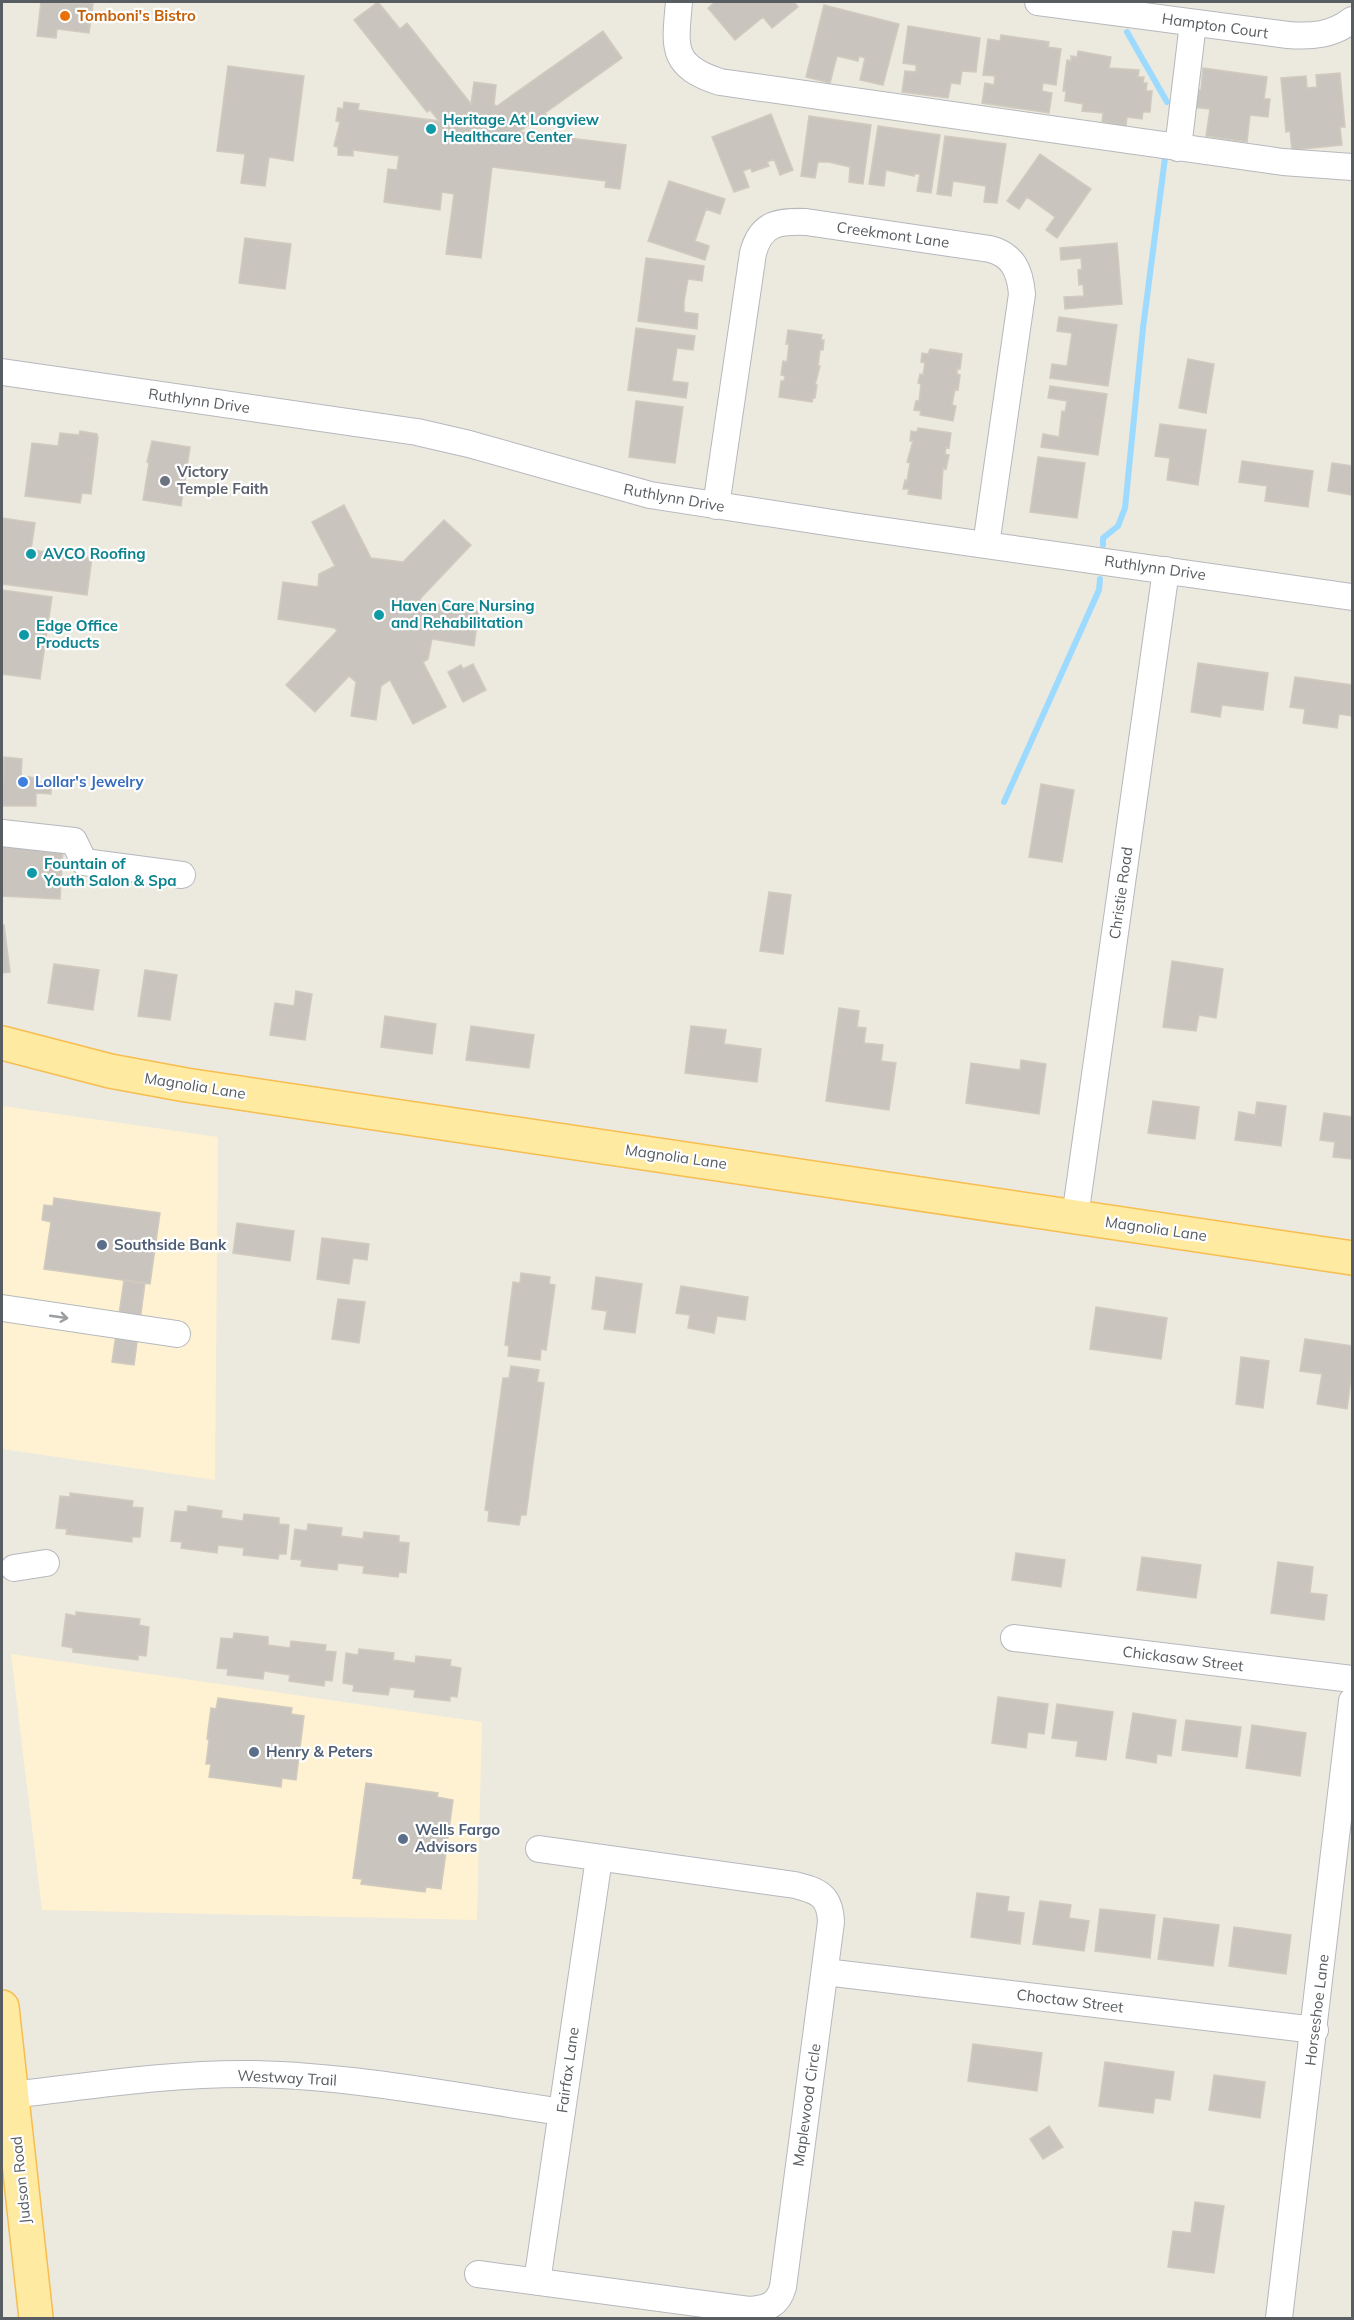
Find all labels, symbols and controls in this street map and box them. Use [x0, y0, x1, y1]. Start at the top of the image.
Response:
place label: Tomboni's Bistro [77, 6, 196, 25]
marker: Tomboni's Bistro [58, 9, 72, 23]
street label: Hampton Court [1161, 9, 1269, 42]
place label: Heritage At Longview Healthcare Center [443, 110, 600, 146]
marker: Heritage At Longview Healthcare Center [424, 122, 438, 136]
street label: Creekmont Lane [836, 217, 951, 252]
street label: Ruthlynn Drive [147, 384, 251, 417]
place label: Victory Temple Faith [176, 462, 269, 498]
marker: Victory Temple Faith [158, 474, 172, 488]
street label: Ruthlynn Drive [622, 479, 726, 516]
place label: AVCO Roofing [43, 544, 146, 563]
marker: AVCO Roofing [24, 547, 38, 561]
street label: Ruthlynn Drive [1103, 551, 1207, 584]
place label: Haven Care Nursing and Rehabilitation [391, 596, 535, 632]
marker: Haven Care Nursing and Rehabilitation [372, 608, 386, 622]
place label: Edge Office Products [36, 616, 118, 652]
marker: Edge Office Products [17, 628, 31, 642]
place label: Lollar's Jewelry [35, 772, 145, 791]
marker: Lollar's Jewelry [16, 775, 30, 789]
street label: Christie Road [1105, 846, 1136, 940]
place label: Fountain of Youth Salon & Spa [43, 854, 176, 890]
marker: Fountain of Youth Salon & Spa [25, 866, 39, 880]
street label: Magnolia Lane [143, 1068, 247, 1103]
street label: Magnolia Lane [624, 1140, 728, 1173]
street label: Magnolia Lane [1104, 1212, 1208, 1245]
place label: Southside Bank [114, 1235, 227, 1254]
marker: Southside Bank [95, 1238, 109, 1252]
one-way arrow [49, 1311, 69, 1322]
street label: Chickasaw Street [1122, 1642, 1245, 1675]
place label: Henry & Peters [266, 1742, 373, 1761]
marker: Henry & Peters [247, 1745, 261, 1759]
place label: Wells Fargo Advisors [415, 1820, 500, 1856]
marker: Wells Fargo Advisors [396, 1832, 410, 1846]
street label: Horseshoe Lane [1300, 1953, 1333, 2067]
street label: Choctaw Street [1015, 1985, 1125, 2016]
street label: Fairfax Lane [552, 2026, 583, 2114]
street label: Maplewood Circle [788, 2042, 825, 2168]
street label: Westway Trail [237, 2065, 337, 2090]
street label: Judson Road [6, 2135, 35, 2225]

